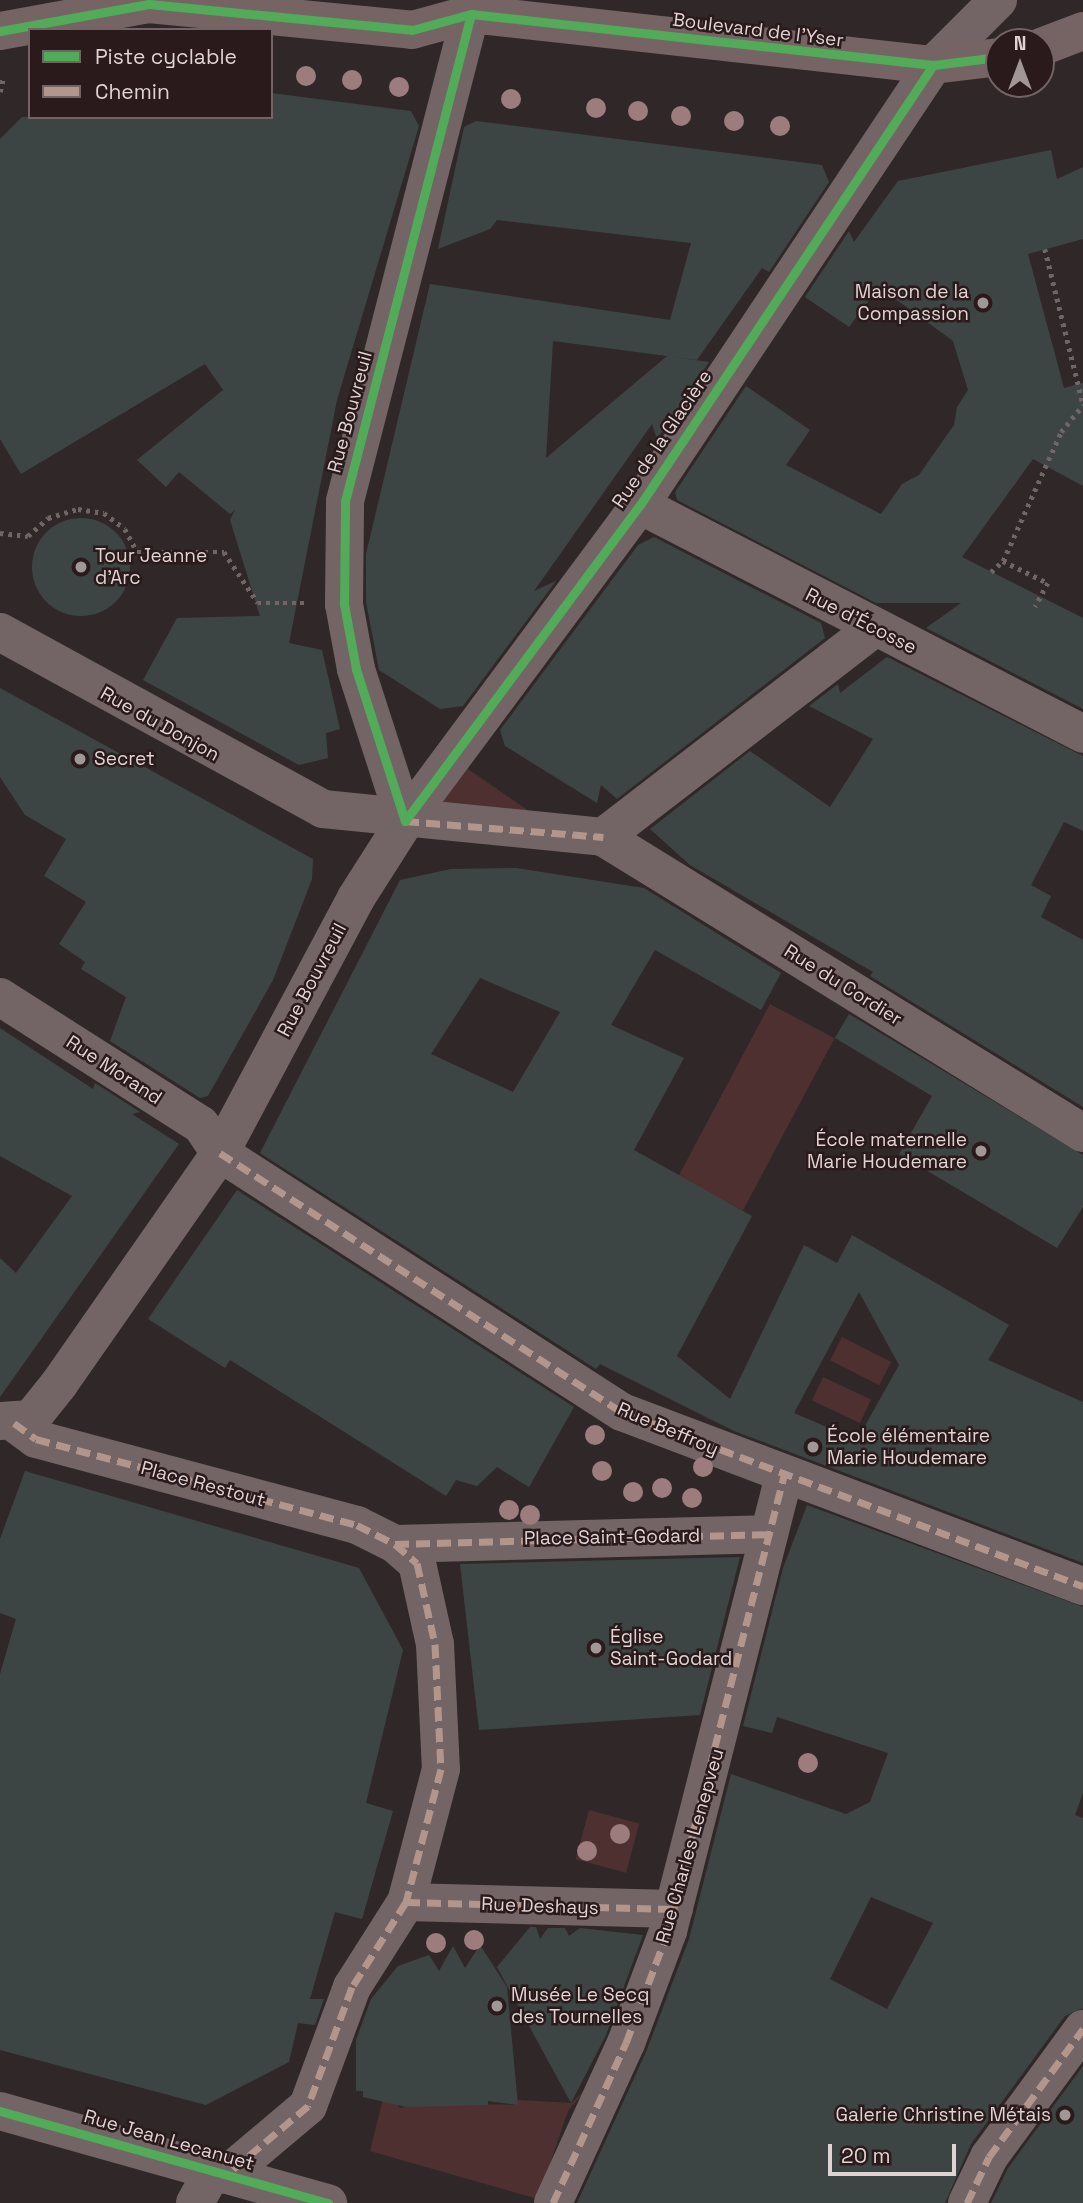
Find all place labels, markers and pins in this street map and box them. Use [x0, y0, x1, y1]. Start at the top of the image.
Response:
place label: Maison de la Compassion [855, 281, 969, 325]
marker: Maison de la Compassion [975, 295, 991, 311]
place label: Tour Jeanne d'Arc [95, 545, 207, 589]
marker: Tour Jeanne d'Arc [73, 559, 89, 575]
place label: Secret [94, 748, 155, 770]
marker: Secret [72, 751, 88, 767]
place label: École maternelle Marie Houdemare [807, 1129, 967, 1173]
marker: École maternelle Marie Houdemare [973, 1143, 989, 1159]
place label: École élémentaire Marie Houdemare [827, 1425, 990, 1469]
marker: École élémentaire Marie Houdemare [805, 1439, 821, 1455]
place label: Église Saint-Godard [610, 1626, 732, 1670]
marker: Église Saint-Godard [588, 1640, 604, 1656]
place label: Musée Le Secq des Tournelles [511, 1984, 649, 2028]
marker: Musée Le Secq des Tournelles [489, 1998, 505, 2014]
place label: Galerie Christine Métais [835, 2104, 1051, 2126]
marker: Galerie Christine Métais [1057, 2107, 1073, 2123]

